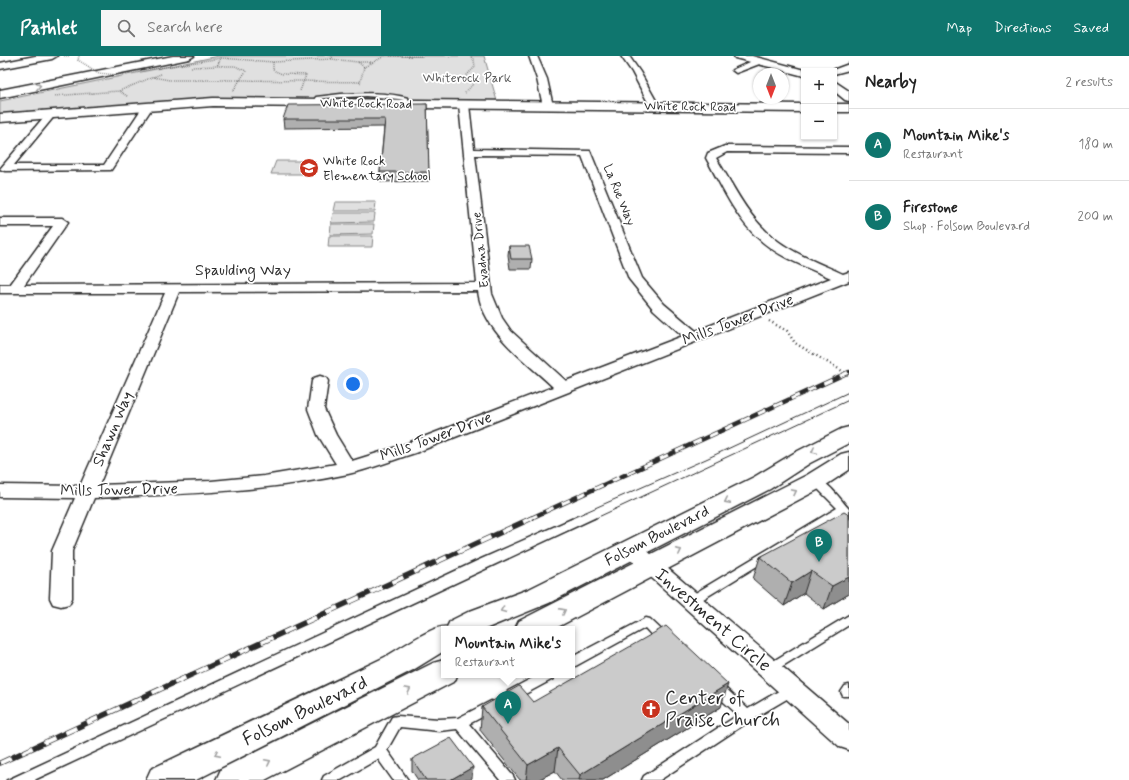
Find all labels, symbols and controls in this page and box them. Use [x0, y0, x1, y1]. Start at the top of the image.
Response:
search box [101, 10, 381, 46]
text: Pathlet [20, 16, 77, 41]
icon: search [115, 17, 137, 39]
text: Search here [147, 18, 223, 38]
text: Map [946, 19, 972, 37]
text: Directions [994, 19, 1052, 37]
text: Saved [1074, 19, 1109, 37]
north arrow [753, 68, 789, 104]
map controls [801, 68, 837, 140]
button: + [801, 68, 837, 104]
park label: Whiterock Park [423, 70, 512, 87]
text: Nearby [865, 71, 917, 93]
text: 2 results [1066, 74, 1113, 91]
one-way arrow [35, 83, 41, 91]
street label: White Rock Road [320, 95, 412, 113]
street label: White Rock Road [644, 98, 736, 116]
button: − [801, 104, 837, 140]
text: Mountain Mike's [903, 126, 1009, 146]
text: A [874, 136, 882, 153]
text: 180 m [1078, 136, 1113, 153]
text: Restaurant [903, 146, 963, 163]
place label: White Rock Elementary School [323, 153, 431, 185]
school or university icon: White Rock Elementary School [298, 157, 320, 179]
street label: La Rue Way [599, 162, 639, 229]
text: Firestone [903, 198, 958, 218]
text: B [874, 208, 882, 225]
text: 200 m [1078, 208, 1113, 225]
street label: Evadna Drive [469, 211, 493, 289]
text: Shop · Folsom Boulevard [903, 218, 1030, 235]
street label: Spaulding Way [195, 260, 291, 282]
street label: Mills Tower Drive [679, 289, 797, 351]
your location [343, 374, 363, 394]
street label: Shawn Way [88, 388, 138, 470]
street label: Mills Tower Drive [377, 407, 495, 467]
one-way arrow [811, 447, 819, 454]
street label: Mills Tower Drive [60, 478, 178, 502]
one-way arrow [790, 489, 798, 497]
one-way arrow [724, 496, 731, 504]
street label: Folsom Boulevard [601, 501, 713, 571]
pin: B [806, 529, 832, 562]
one-way arrow [674, 548, 682, 556]
street label: Investment Circle [649, 562, 777, 678]
one-way arrow [499, 605, 507, 613]
one-way arrow [559, 608, 566, 616]
popup [441, 626, 575, 678]
text: Mountain Mike's [455, 634, 561, 654]
text: Restaurant [455, 654, 515, 671]
street label: Folsom Boulevard [238, 670, 372, 752]
place label: Center of Praise Church [665, 686, 780, 733]
one-way arrow [404, 687, 411, 695]
pin: A [495, 691, 521, 724]
church icon: Center of Praise Church [640, 698, 662, 720]
one-way arrow [214, 749, 222, 756]
one-way arrow [263, 759, 271, 767]

